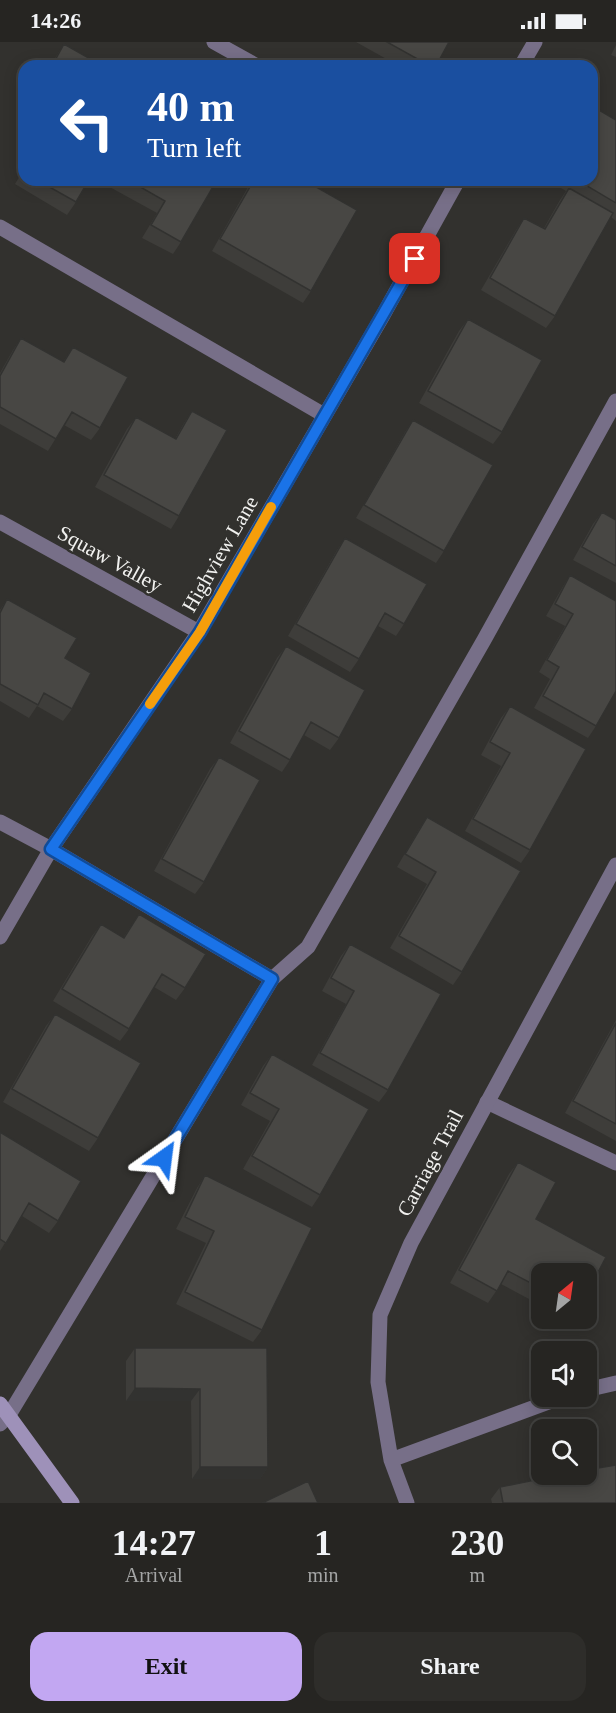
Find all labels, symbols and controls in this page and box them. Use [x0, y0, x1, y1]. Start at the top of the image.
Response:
text: 14:26 [30, 8, 81, 33]
icon: left [48, 84, 126, 162]
text: 40 m [147, 84, 235, 130]
text: Turn left [147, 133, 241, 163]
pin [389, 233, 440, 284]
icon: arrive [398, 242, 431, 275]
street label: Highview Lane [177, 492, 263, 616]
street label: Squaw Valley [54, 520, 167, 598]
street label: Carriage Trail [392, 1105, 468, 1220]
position arrow [132, 1126, 196, 1190]
north arrow [531, 1263, 597, 1329]
map controls [531, 1263, 597, 1485]
button: sound [531, 1341, 597, 1407]
button: search [531, 1419, 597, 1485]
text: 14:27 [112, 1523, 196, 1563]
text: 1 [314, 1523, 332, 1563]
text: 230 [450, 1523, 504, 1563]
text: Arrival [125, 1564, 183, 1586]
text: min [307, 1564, 339, 1586]
text: m [470, 1564, 485, 1586]
button: Exit [30, 1632, 302, 1701]
button: Share [314, 1632, 586, 1701]

